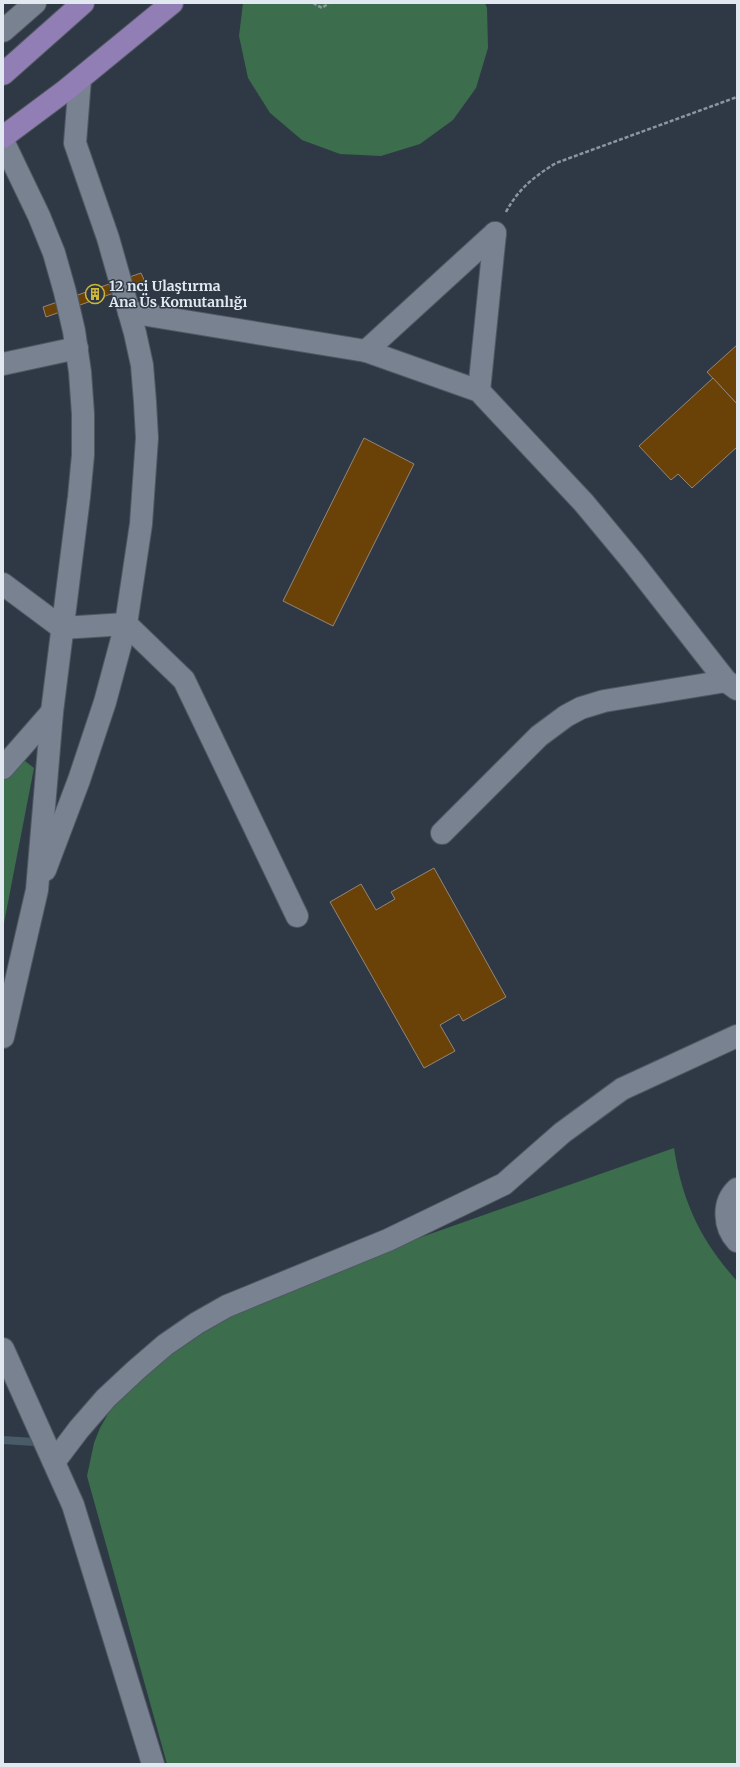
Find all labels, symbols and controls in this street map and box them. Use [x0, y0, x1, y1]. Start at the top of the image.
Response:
place label: 12 nci Ulaştırma Ana Üs Komutanlığı [108, 277, 248, 311]
building icon: 12 nci Ulaştırma Ana Üs Komutanlığı [84, 283, 106, 305]

